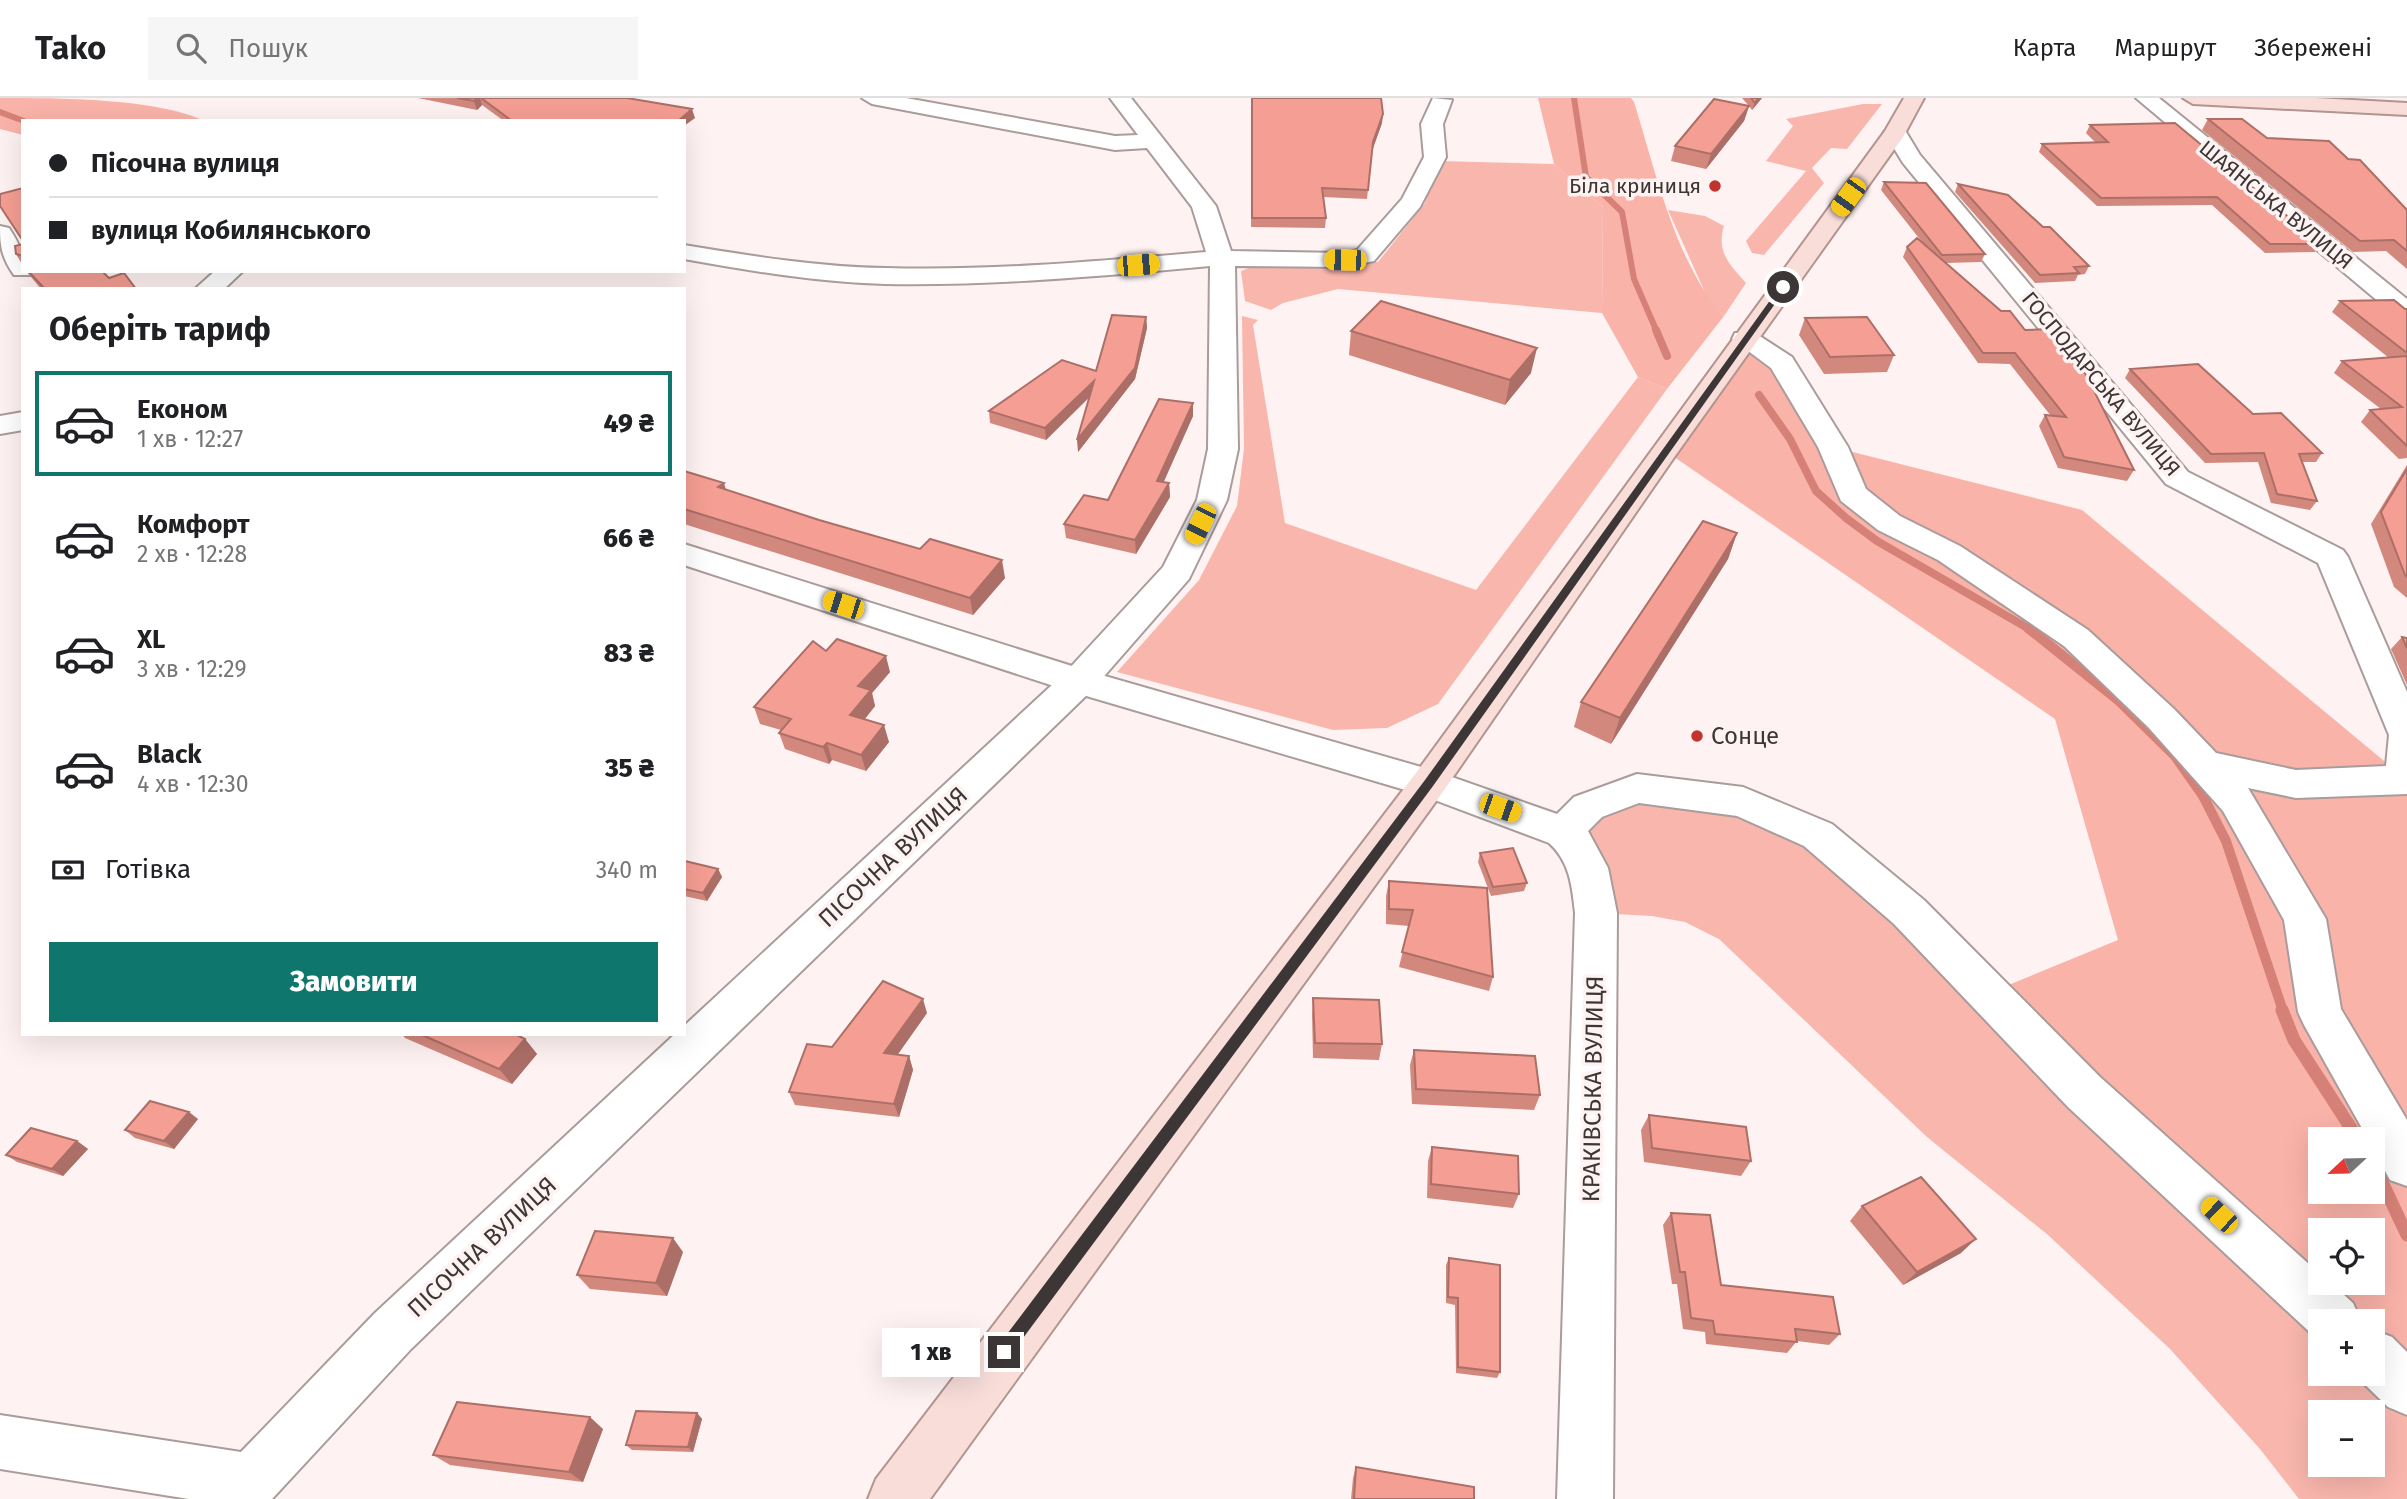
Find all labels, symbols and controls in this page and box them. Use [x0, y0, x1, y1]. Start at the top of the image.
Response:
search box [148, 17, 638, 80]
text: Tako [35, 28, 106, 68]
icon: search [172, 29, 210, 67]
text: Пошук [228, 33, 308, 64]
text: Карта [2013, 34, 2076, 62]
text: Маршрут [2114, 34, 2216, 62]
text: Збережені [2254, 34, 2372, 62]
street label: ШАЯНСЬКА ВУЛИЦЯ [2194, 135, 2358, 275]
text: Пісочна вулиця [91, 148, 280, 179]
place label: Біла криниця [1569, 173, 1701, 199]
car [1828, 174, 1869, 220]
marker: Біла криниця [1707, 178, 1723, 194]
text: вулиця Кобилянського [91, 215, 371, 246]
car [1324, 249, 1367, 271]
car [1117, 253, 1160, 277]
route start [1767, 271, 1799, 303]
street label: ГОСПОДАРСЬКА ВУЛИЦЯ [2016, 286, 2186, 482]
text: Оберіть тариф [49, 310, 271, 348]
icon: car [53, 392, 116, 455]
text: Економ [137, 394, 227, 425]
text: 49 ₴ [604, 408, 654, 439]
text: 1 хв · 12:27 [137, 425, 243, 453]
car [1182, 501, 1219, 547]
icon: car [53, 507, 116, 570]
text: Комфорт [137, 509, 250, 540]
text: 66 ₴ [603, 523, 654, 554]
text: 2 хв · 12:28 [137, 540, 247, 568]
car [820, 589, 867, 621]
icon: car [53, 622, 116, 685]
text: XL [137, 624, 165, 655]
text: 83 ₴ [604, 638, 654, 669]
text: 3 хв · 12:29 [137, 655, 247, 683]
place label: Сонце [1711, 722, 1779, 750]
marker: Сонце [1689, 728, 1705, 744]
icon: car [53, 737, 116, 800]
text: Black [137, 739, 202, 770]
text: 35 ₴ [605, 753, 654, 784]
text: 4 хв · 12:30 [137, 770, 249, 798]
street label: ПІСОЧНА ВУЛИЦЯ [813, 781, 973, 933]
car [1477, 791, 1524, 825]
icon: cash [49, 851, 87, 889]
text: Готівка [105, 854, 191, 885]
text: 340 m [596, 856, 658, 884]
button: Замовити [49, 942, 658, 1022]
street label: КРАКІВСЬКА ВУЛИЦЯ [1577, 975, 1609, 1203]
north arrow [2308, 1127, 2385, 1204]
map controls [2308, 1127, 2385, 1477]
street label: ПІСОЧНА ВУЛИЦЯ [402, 1171, 562, 1323]
car [2197, 1193, 2242, 1237]
button: locate [2308, 1218, 2385, 1295]
button: + [2308, 1309, 2385, 1386]
callout: 1 хв [881, 1328, 979, 1376]
route end [988, 1336, 1020, 1368]
text: 1 хв [911, 1338, 951, 1366]
button: − [2308, 1400, 2385, 1477]

